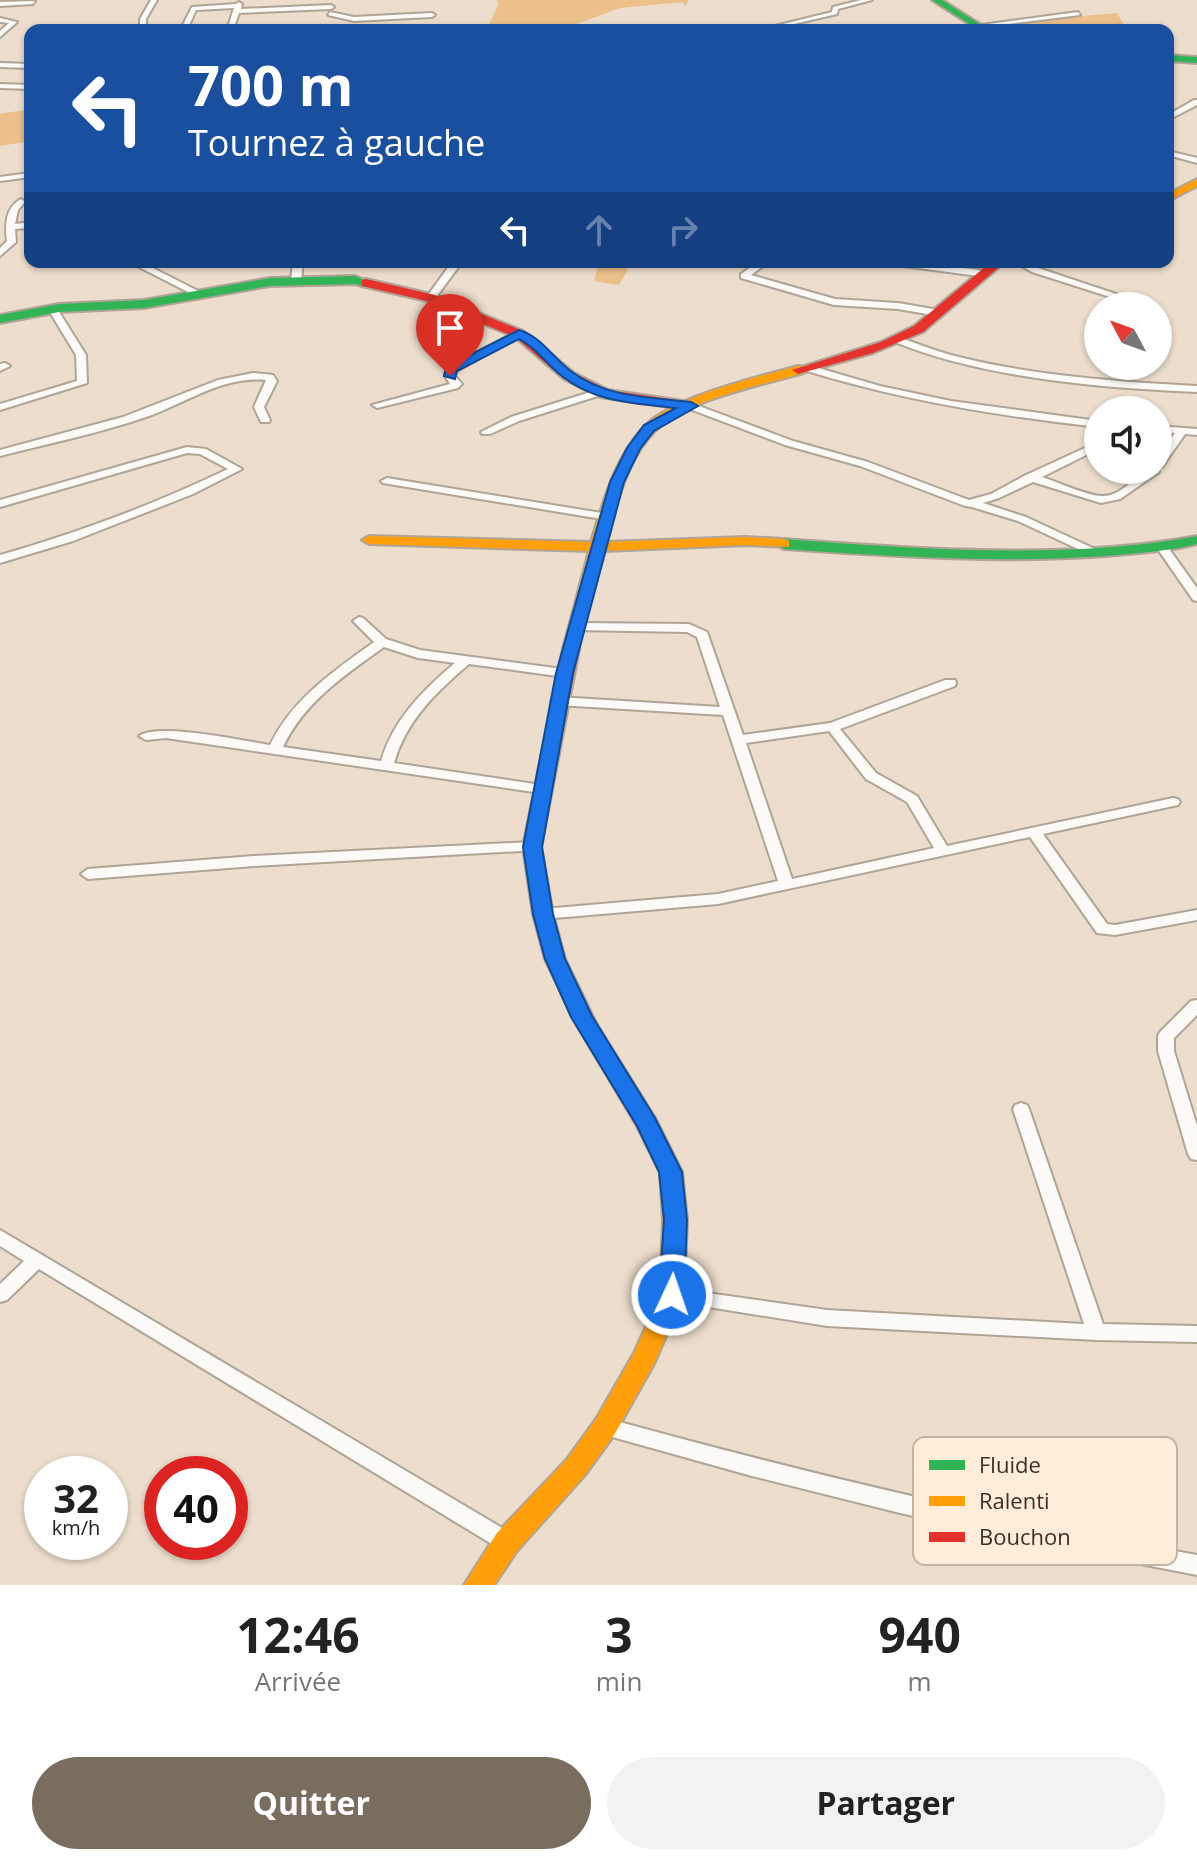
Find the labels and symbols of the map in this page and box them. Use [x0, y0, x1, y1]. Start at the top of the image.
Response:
north arrow [1084, 292, 1172, 380]
pin [416, 294, 484, 376]
position arrow [630, 1253, 714, 1337]
legend [913, 1437, 1177, 1565]
text: Fluide [979, 1449, 1041, 1479]
speed limit sign: 40 [144, 1456, 248, 1560]
text: Ralenti [979, 1485, 1050, 1515]
text: Bouchon [979, 1521, 1071, 1551]

